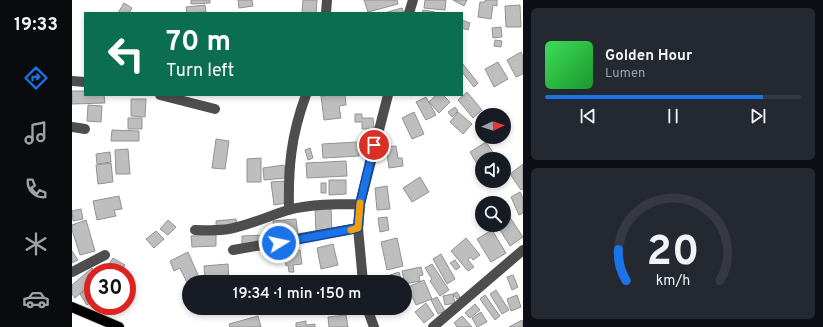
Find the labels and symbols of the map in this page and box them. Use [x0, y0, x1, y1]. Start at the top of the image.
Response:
north arrow [475, 108, 511, 144]
pin [357, 128, 391, 162]
position arrow [258, 222, 300, 264]
speed limit sign: 30 [84, 263, 136, 315]

